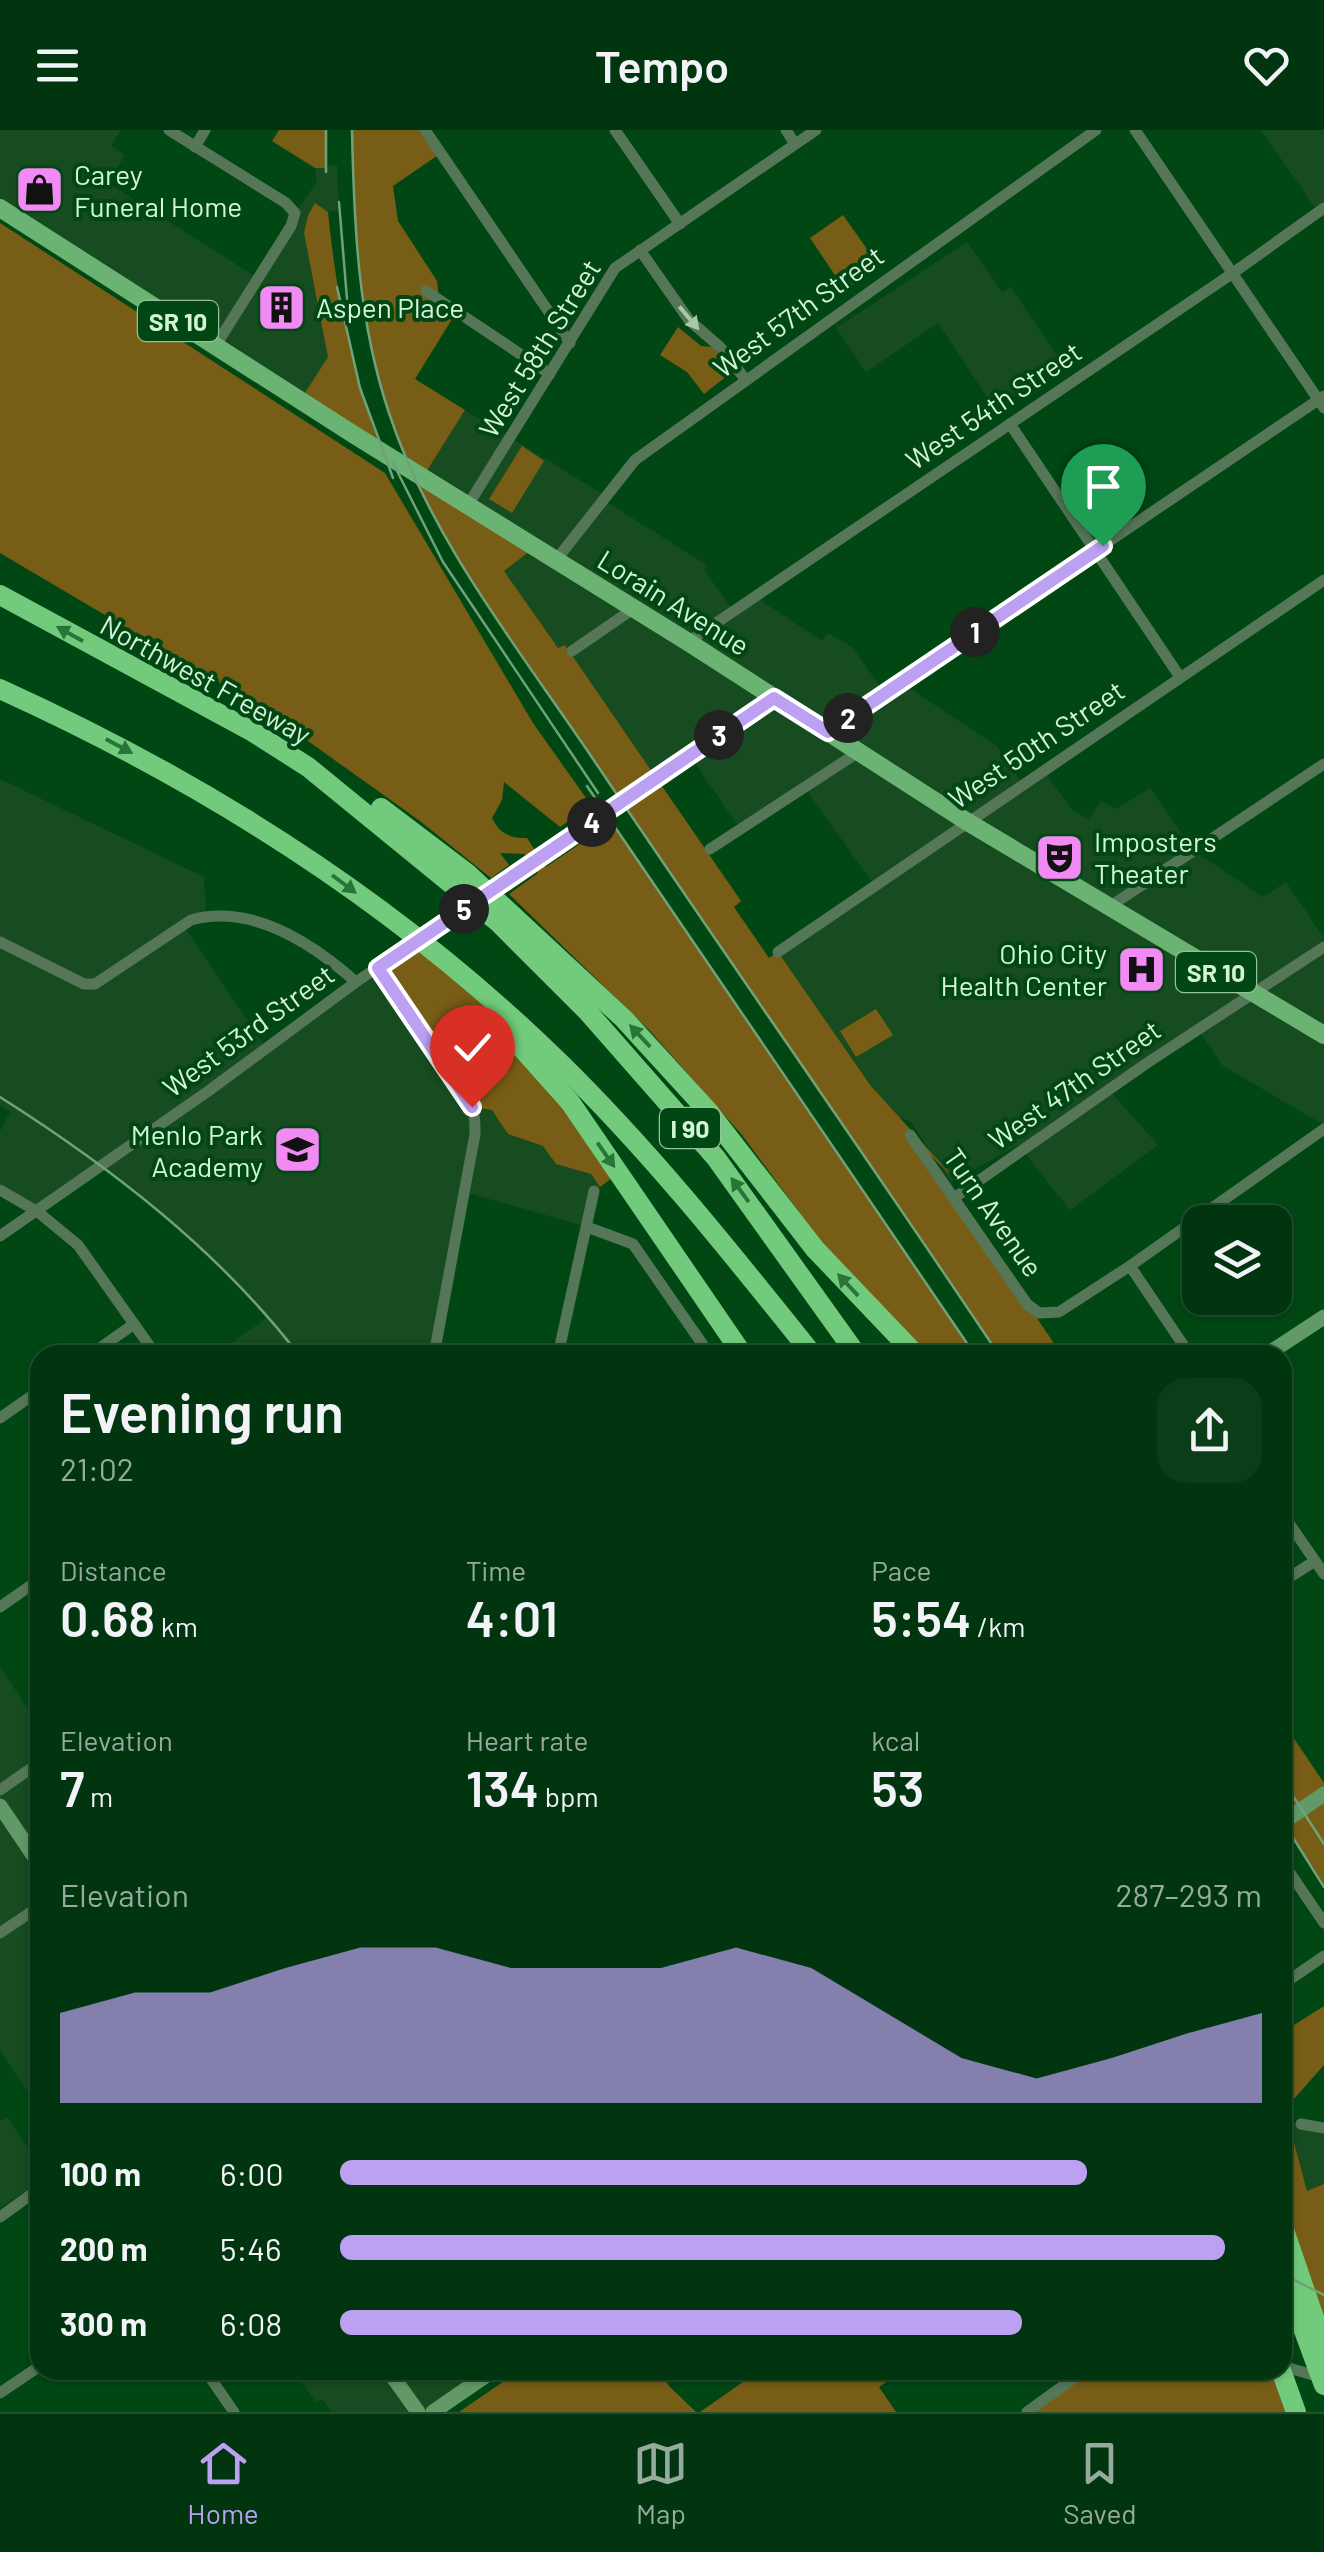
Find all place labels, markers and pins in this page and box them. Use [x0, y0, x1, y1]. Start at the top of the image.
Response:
place label: Carey Funeral Home [74, 157, 242, 223]
shop icon: Carey Funeral Home [13, 164, 65, 216]
building icon: Aspen Place [255, 281, 307, 333]
place label: Aspen Place [316, 290, 464, 324]
pin [1061, 444, 1146, 547]
pin: 1 [950, 607, 1000, 657]
pin: 2 [823, 693, 873, 743]
pin: 3 [694, 710, 744, 760]
pin: 4 [567, 797, 617, 847]
place label: Imposters Theater [1094, 824, 1217, 890]
theatre icon: Imposters Theater [1033, 831, 1085, 883]
pin: 5 [439, 884, 489, 934]
place label: Ohio City Health Center [940, 936, 1107, 1002]
hospital icon: Ohio City Health Center [1116, 943, 1168, 995]
pin [430, 1005, 515, 1108]
place label: Menlo Park Academy [131, 1117, 263, 1183]
school or university icon: Menlo Park Academy [272, 1124, 324, 1176]

